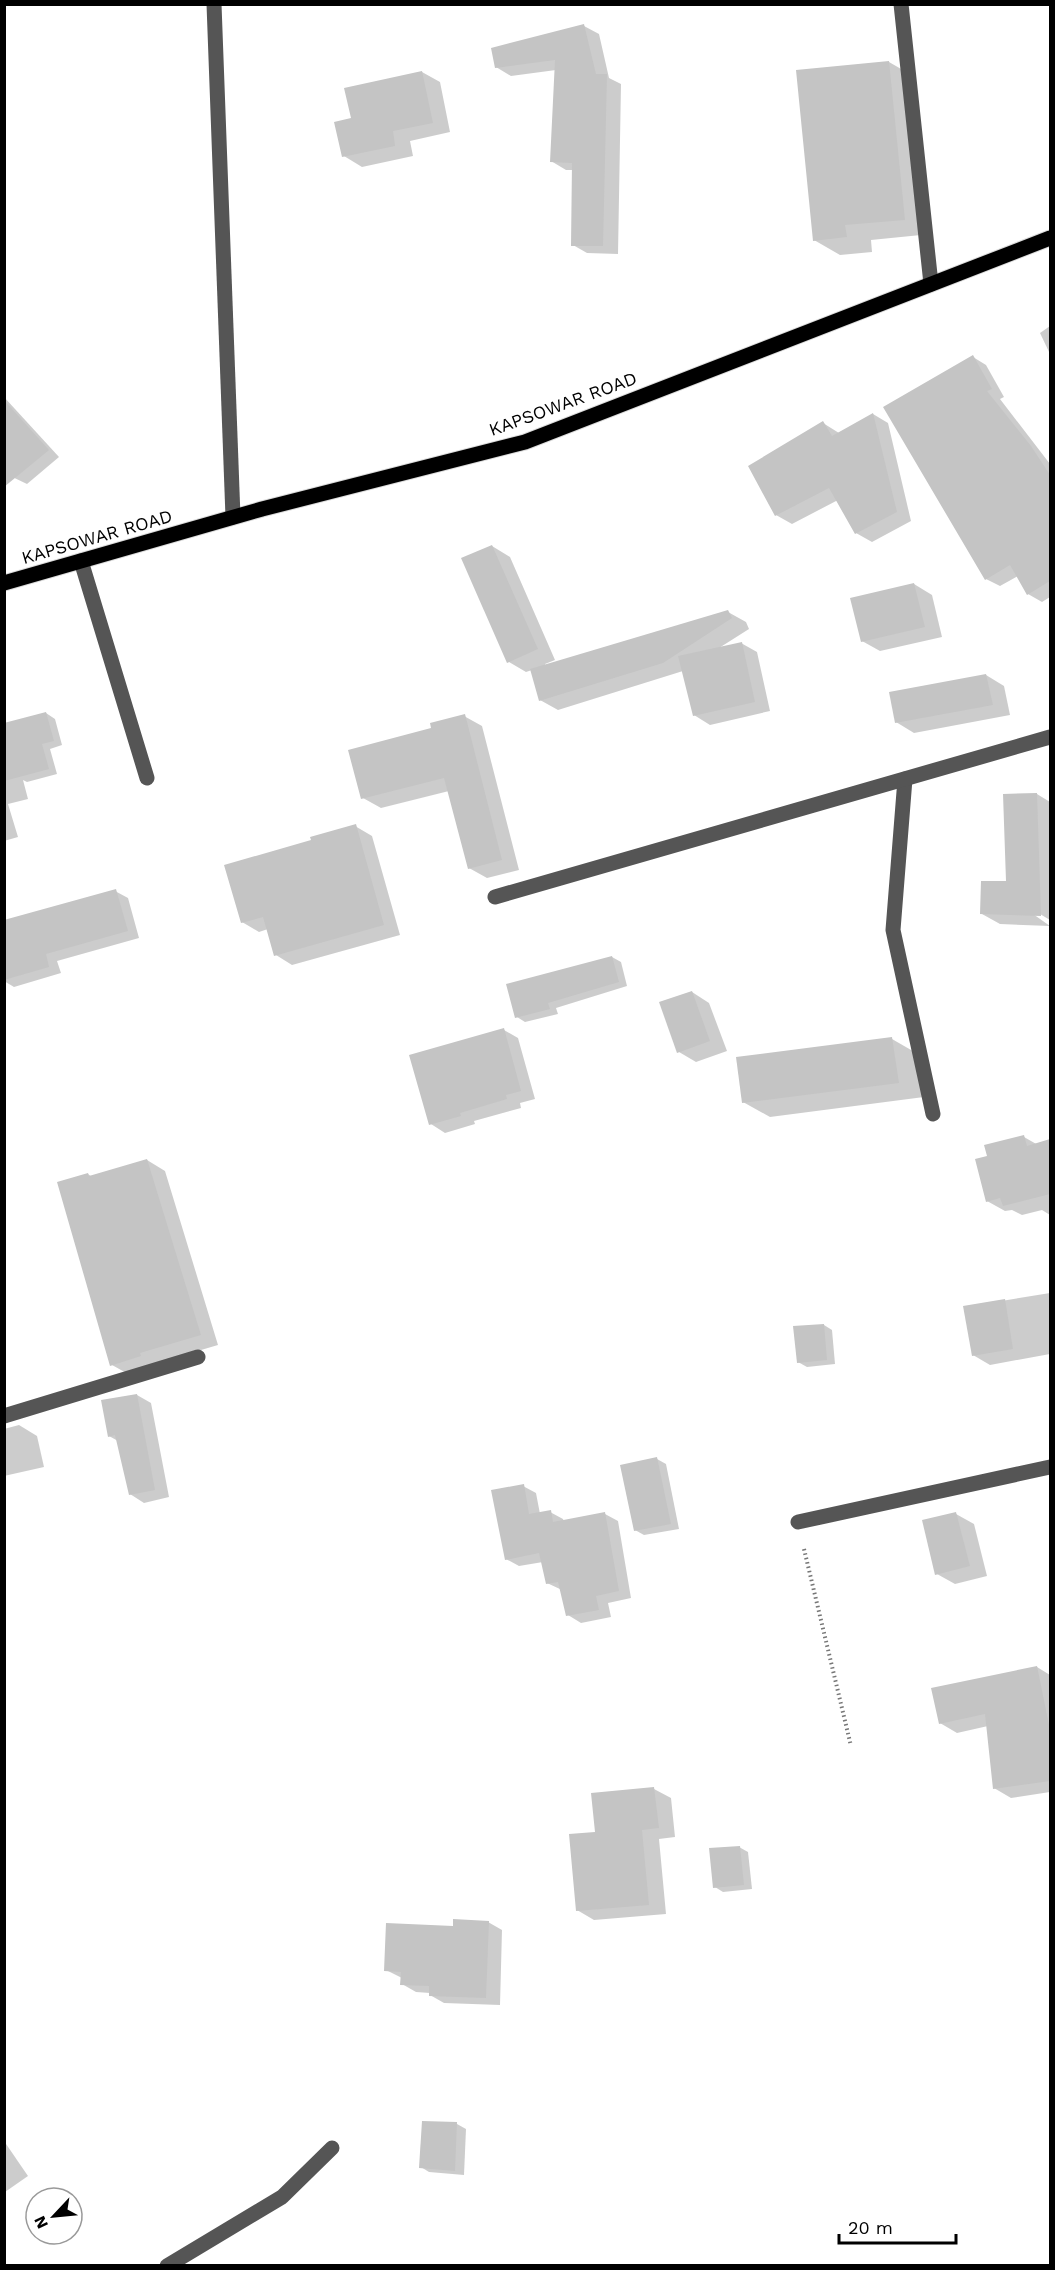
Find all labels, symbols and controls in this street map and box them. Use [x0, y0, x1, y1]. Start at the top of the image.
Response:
street label: KAPSOWAR ROAD [486, 367, 640, 440]
street label: KAPSOWAR ROAD [19, 505, 175, 568]
north arrow [24, 2186, 84, 2246]
scale bar [839, 2207, 956, 2245]
text: N [30, 2213, 52, 2232]
text: 20 m [848, 2217, 893, 2238]

